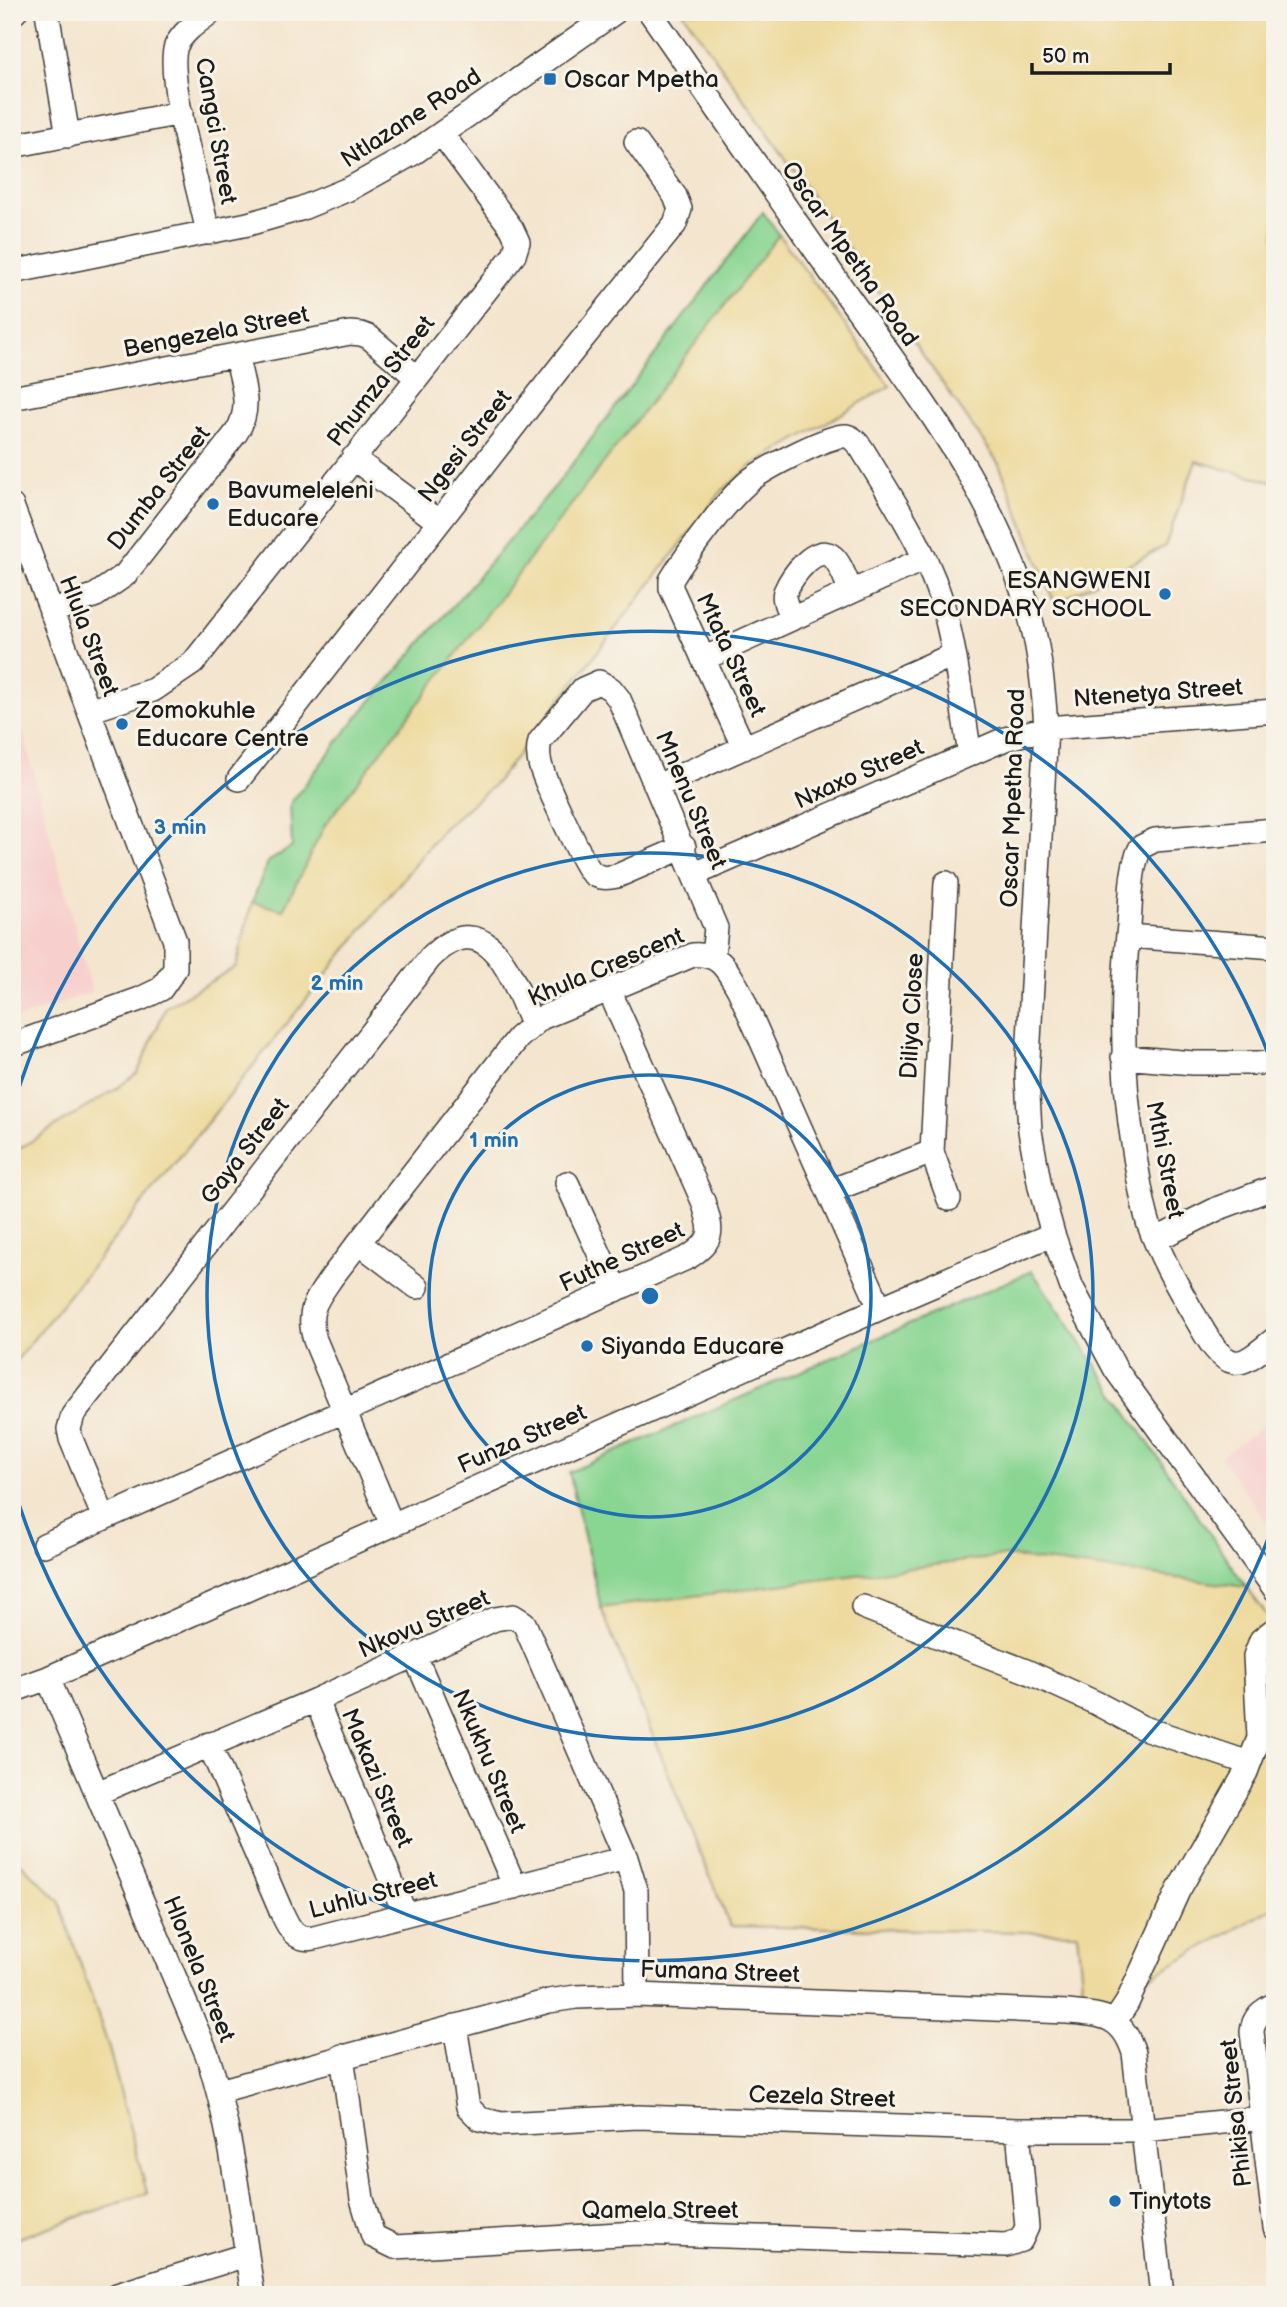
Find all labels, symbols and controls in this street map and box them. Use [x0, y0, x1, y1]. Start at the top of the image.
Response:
scale bar [1032, 32, 1170, 76]
text: 50 m [1042, 44, 1089, 69]
street label: Cangci Street [189, 55, 243, 207]
street label: Ntlazane Road [335, 62, 487, 174]
place label: Oscar Mpetha [564, 65, 719, 94]
marker: Oscar Mpetha [542, 71, 558, 87]
street label: Oscar Mpetha Road [775, 156, 925, 352]
street label: Bengezela Street [121, 300, 312, 364]
street label: Phumza Street [321, 309, 441, 452]
street label: Ngesi Street [412, 383, 519, 508]
street label: Dumba Street [101, 420, 217, 556]
place label: Bavumeleleni Educare [227, 476, 374, 533]
marker: Bavumeleleni Educare [205, 496, 221, 512]
place label: ESANGWENI SECONDARY SCHOOL [900, 566, 1151, 623]
street label: Hlula Street [53, 572, 126, 701]
marker: ESANGWENI SECONDARY SCHOOL [1157, 586, 1173, 602]
street label: Mtata Street [690, 589, 773, 722]
street label: Ntenetya Street [1072, 673, 1244, 713]
street label: Oscar Mpetha Road [995, 688, 1031, 908]
place label: Zomokuhle Educare Centre [135, 696, 309, 753]
marker: Zomokuhle Educare Centre [114, 716, 130, 732]
street label: Mnenu Street [649, 727, 733, 874]
street label: Nxaxo Street [790, 732, 929, 815]
text: 3 min [154, 815, 206, 840]
street label: Khula Crescent [524, 921, 689, 1013]
street label: Diliya Close [894, 952, 930, 1080]
text: 2 min [310, 971, 364, 996]
street label: Gaya Street [194, 1091, 296, 1210]
street label: Mthi Street [1139, 1099, 1191, 1222]
text: 1 min [469, 1128, 519, 1153]
street label: Futhe Street [555, 1215, 690, 1299]
centre of rings [638, 1284, 662, 1308]
place label: Siyanda Educare [601, 1332, 784, 1361]
marker: Siyanda Educare [579, 1338, 595, 1354]
street label: Funza Street [453, 1398, 591, 1480]
street label: Nkovu Street [354, 1583, 495, 1665]
street label: Nkukhu Street [446, 1685, 533, 1838]
street label: Makazi Street [335, 1704, 420, 1852]
street label: Luhlu Street [306, 1865, 441, 1925]
street label: Hlonela Street [157, 1892, 242, 2047]
street label: Fumana Street [640, 1955, 801, 1989]
street label: Phikisa Street [1214, 2037, 1258, 2188]
street label: Cezela Street [748, 2080, 897, 2114]
place label: Tinytots [1129, 2187, 1212, 2216]
marker: Tinytots [1107, 2193, 1123, 2209]
street label: Qamela Street [581, 2196, 739, 2225]

